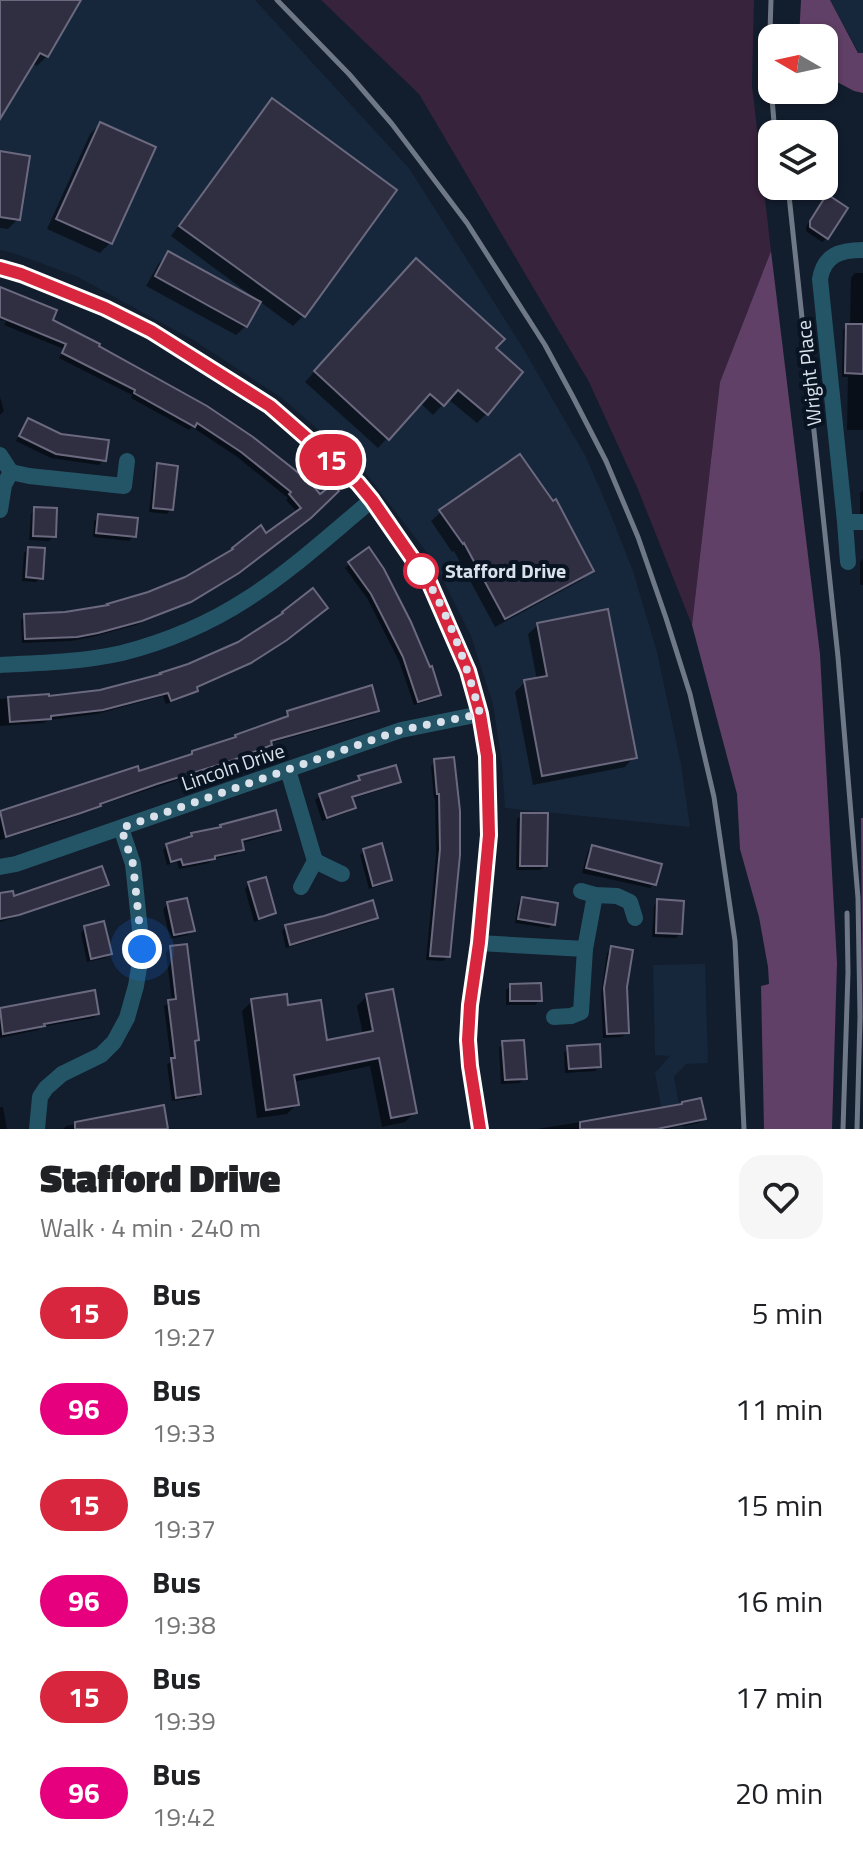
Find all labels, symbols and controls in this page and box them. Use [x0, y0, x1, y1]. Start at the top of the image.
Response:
north arrow [758, 24, 838, 104]
map controls [758, 24, 838, 200]
button: layers [758, 120, 838, 200]
street label: Wright Place [788, 319, 829, 428]
line badge: 15 [295, 434, 367, 486]
text: 15 [315, 438, 347, 481]
marker: Stafford Drive [404, 554, 438, 588]
place label: Stafford Drive [445, 555, 566, 586]
street label: Lincoln Drive [177, 734, 289, 799]
your location [122, 929, 162, 969]
text: Stafford Drive [40, 1149, 280, 1207]
button: heart [739, 1155, 823, 1239]
text: Walk · 4 min · 240 m [40, 1208, 261, 1247]
text: Bus [152, 1271, 201, 1317]
text: 5 min [752, 1290, 823, 1336]
text: 15 [68, 1291, 100, 1334]
text: 19:27 [152, 1317, 216, 1356]
text: Bus [152, 1367, 201, 1413]
text: 11 min [735, 1386, 823, 1432]
text: 96 [68, 1387, 100, 1430]
text: 19:33 [152, 1413, 216, 1452]
text: Bus [152, 1463, 201, 1509]
text: 15 min [735, 1482, 823, 1528]
text: 15 [68, 1483, 100, 1526]
text: 19:37 [152, 1509, 216, 1548]
text: Bus [152, 1559, 201, 1605]
text: 16 min [735, 1578, 823, 1624]
text: 96 [68, 1579, 100, 1622]
text: 19:38 [152, 1605, 216, 1644]
text: Bus [152, 1655, 201, 1701]
text: 17 min [735, 1674, 823, 1720]
text: 15 [68, 1675, 100, 1718]
text: 19:39 [152, 1701, 216, 1740]
text: Bus [152, 1751, 201, 1797]
text: 20 min [735, 1770, 823, 1816]
text: 96 [68, 1771, 100, 1814]
text: 19:42 [152, 1797, 216, 1836]

